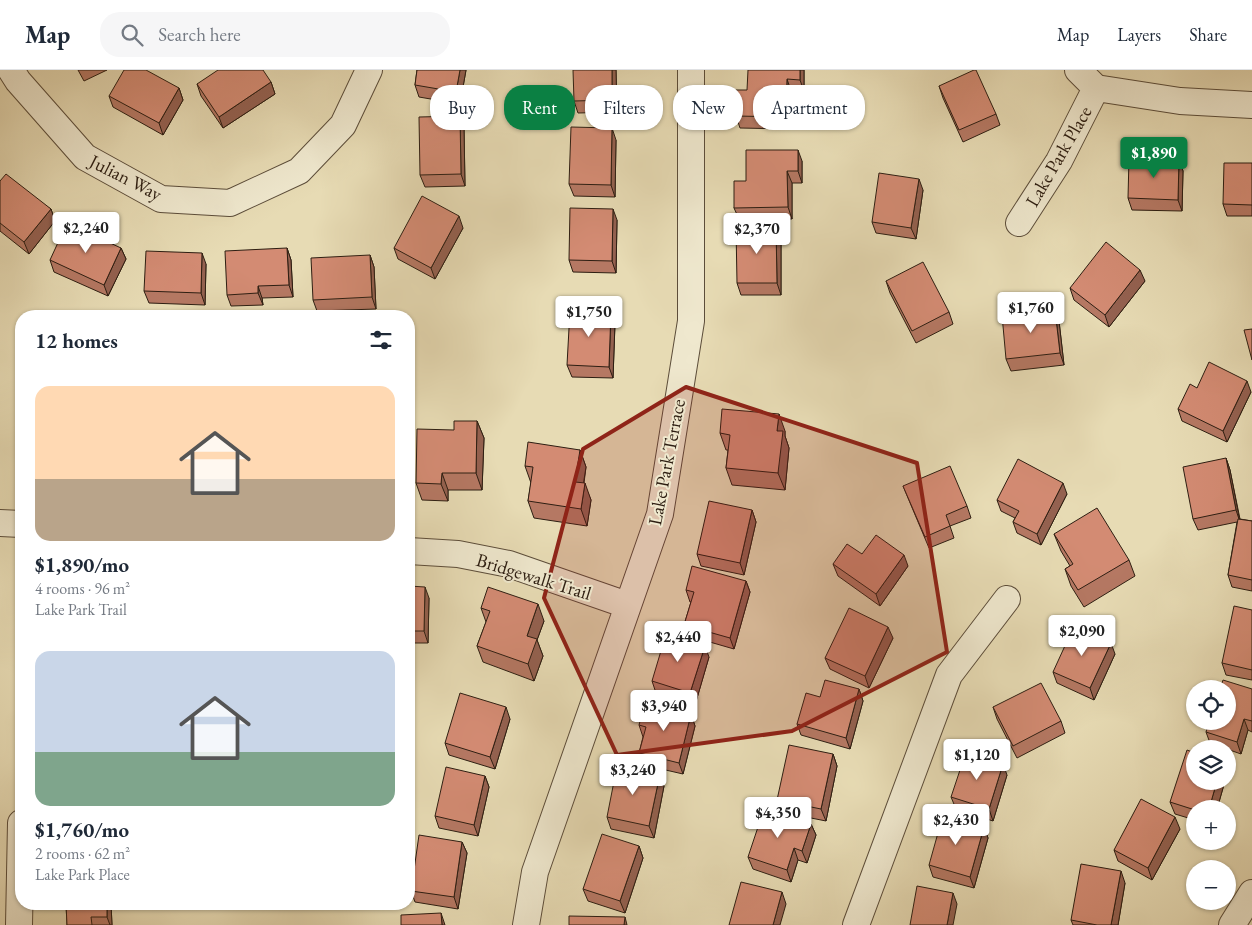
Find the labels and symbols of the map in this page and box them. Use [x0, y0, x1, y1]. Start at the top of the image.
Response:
street label: Lake Park Place [1020, 101, 1097, 211]
pin: $1,890 [1113, 136, 1195, 179]
street label: Julian Way [83, 148, 167, 207]
pin: $2,240 [45, 212, 127, 254]
pin: $2,370 [716, 212, 798, 255]
pin: $1,760 [990, 292, 1072, 334]
pin: $1,750 [548, 296, 630, 338]
street label: Lake Park Terrace [642, 397, 691, 527]
street label: Bridgewalk Trail [473, 547, 595, 606]
pin: $2,090 [1041, 614, 1123, 657]
pin: $2,440 [637, 620, 719, 663]
pin: $3,940 [623, 690, 705, 732]
pin: $1,120 [936, 738, 1018, 781]
pin: $3,240 [592, 754, 674, 796]
pin: $4,350 [737, 796, 819, 839]
pin: $2,430 [915, 804, 997, 846]

